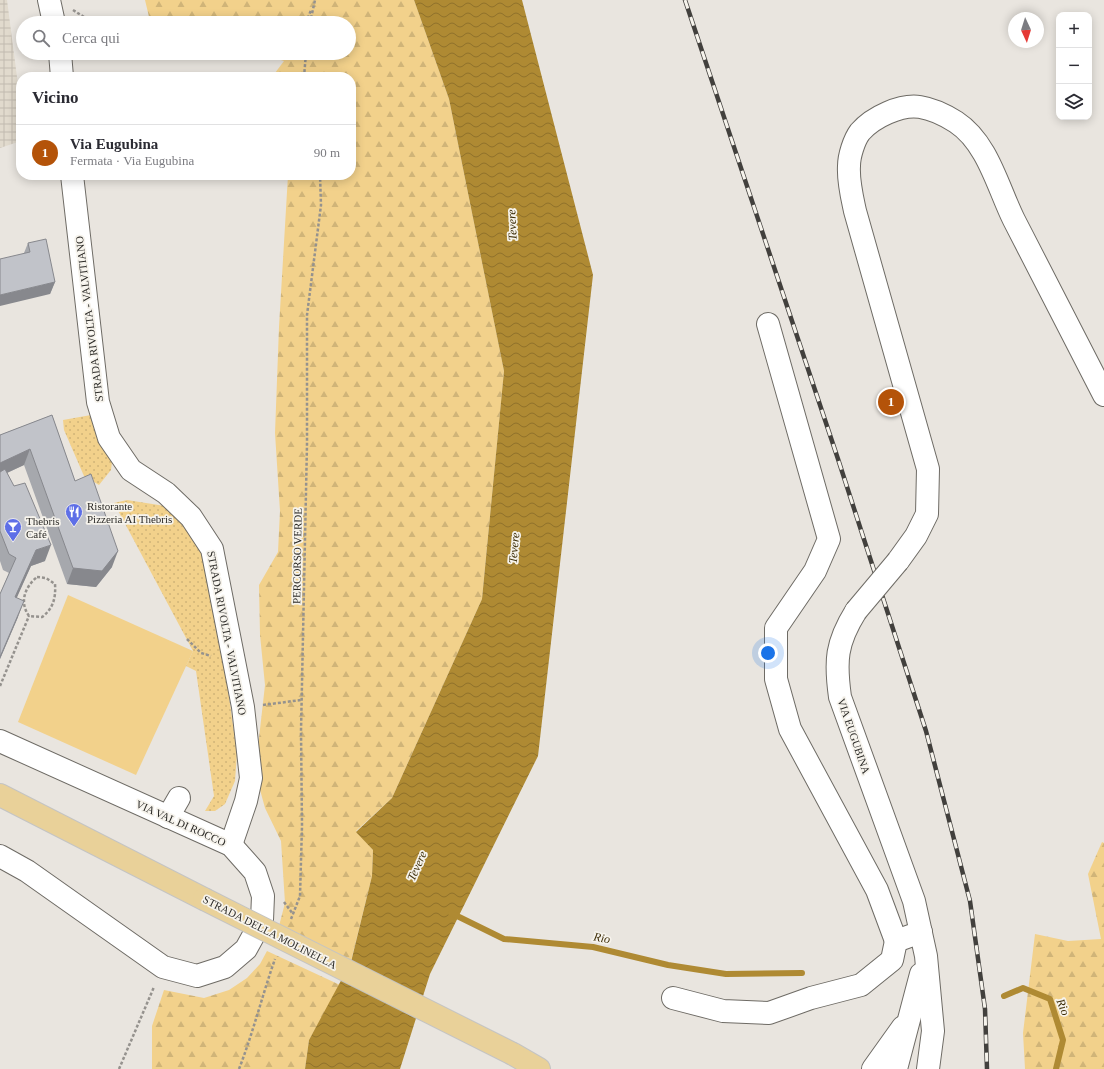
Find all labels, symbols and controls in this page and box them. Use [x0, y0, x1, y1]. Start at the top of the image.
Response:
north arrow [1008, 12, 1044, 48]
map controls [1056, 12, 1092, 120]
button: + [1056, 12, 1092, 48]
search box [16, 16, 356, 60]
icon: search [30, 27, 52, 49]
text: Cerca qui [62, 30, 120, 46]
button: − [1056, 48, 1092, 84]
button: layers [1056, 84, 1092, 120]
text: Vicino [32, 88, 79, 107]
text: Via Eugubina [70, 136, 158, 152]
text: 1 [42, 145, 48, 160]
text: 90 m [314, 145, 340, 160]
text: Fermata · Via Eugubina [70, 153, 194, 168]
water label: Tevere [504, 208, 520, 241]
street label: STRADA RIVOLTA - VALVITIANO [73, 235, 105, 403]
pin: 1 [878, 387, 904, 417]
place label: Ristorante Pizzeria AI Thebris [87, 500, 172, 525]
restaurant icon: Ristorante Pizzeria AI Thebris [64, 502, 84, 527]
street label: PERCORSO VERDE [290, 508, 304, 604]
place label: Thebris Café [26, 515, 60, 540]
bar icon: Thebris Café [3, 517, 23, 542]
water label: Tevere [506, 531, 522, 564]
street label: STRADA RIVOLTA - VALVITIANO [205, 550, 249, 716]
your location [758, 643, 778, 663]
street label: VIA EUGUBINA [835, 697, 873, 775]
street label: VIA VAL DI ROCCO [134, 798, 228, 848]
water label: Tevere [404, 848, 430, 883]
street label: STRADA DELLA MOLINELLA [201, 893, 339, 971]
water label: Rio [591, 929, 612, 946]
water label: Rio [1053, 996, 1073, 1017]

